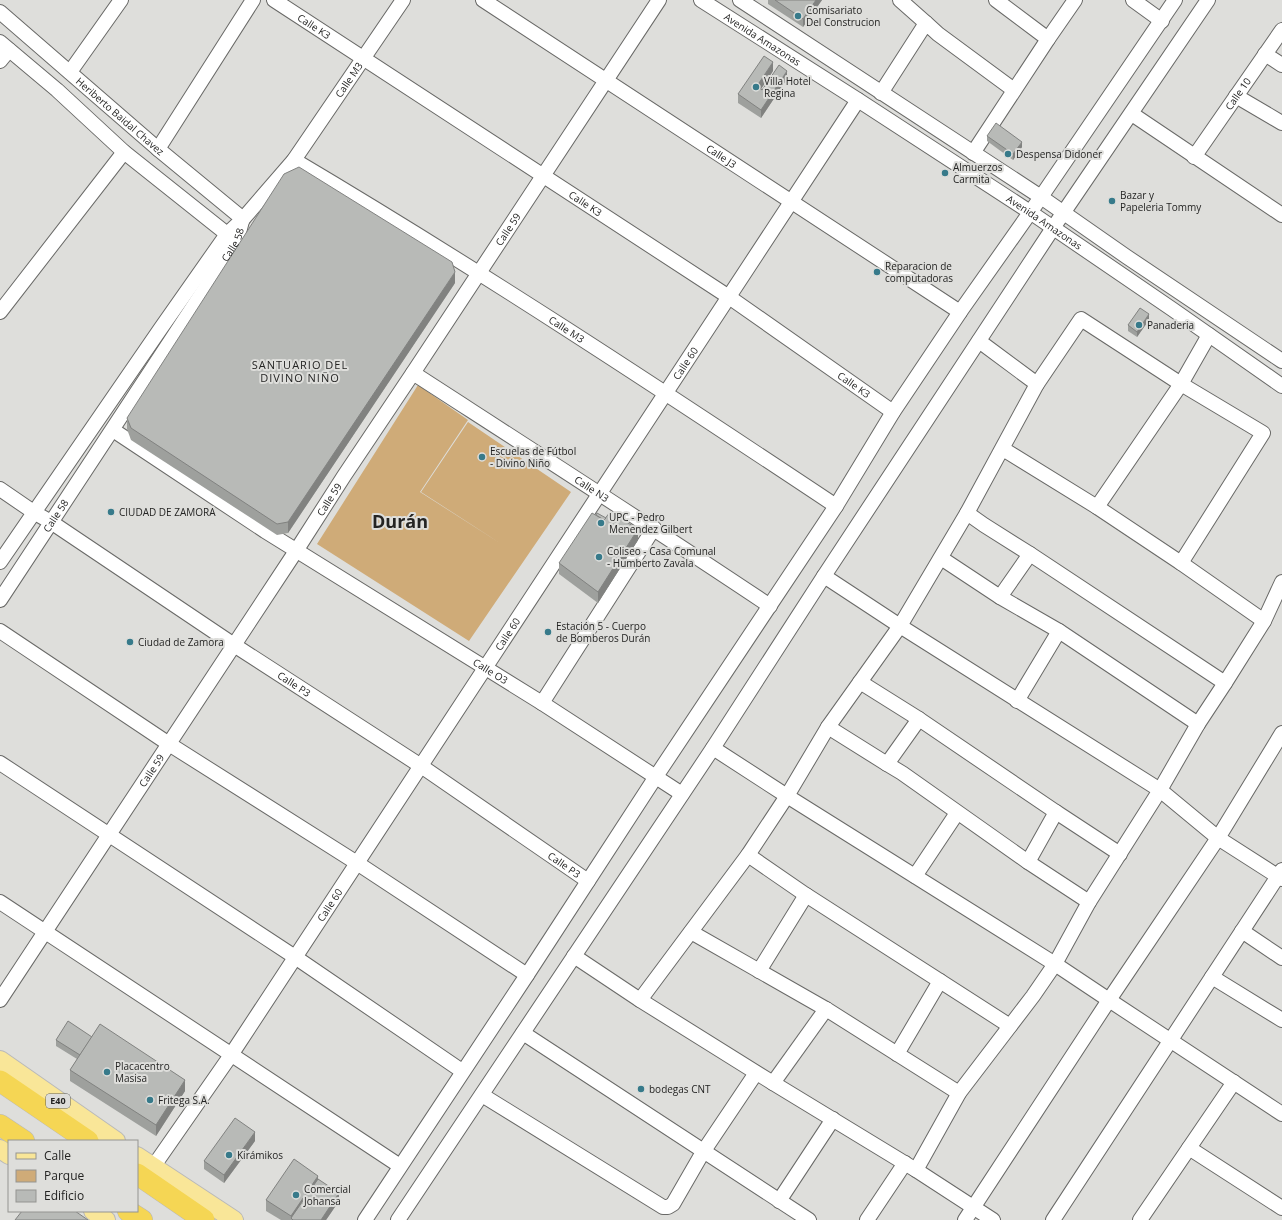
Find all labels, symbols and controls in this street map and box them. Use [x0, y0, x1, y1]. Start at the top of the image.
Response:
place label: Comisariato Del Construcion [806, 3, 880, 29]
street label: Calle K3 [295, 10, 334, 42]
street label: Avenida Amazonas [722, 10, 804, 69]
marker: Comisariato Del Construcion [793, 11, 803, 21]
street label: Calle M3 [332, 59, 366, 100]
street label: Heriberto Baidal Chavez [73, 74, 167, 158]
place label: Villa Hotel Regina [764, 74, 811, 100]
street label: Calle 10 [1222, 74, 1254, 113]
marker: Villa Hotel Regina [751, 82, 761, 92]
street label: Calle J3 [704, 141, 740, 171]
place label: Despensa Didoner [1016, 147, 1102, 161]
marker: Despensa Didoner [1003, 149, 1013, 159]
place label: Almuerzos Carmita [953, 160, 1003, 186]
marker: Almuerzos Carmita [940, 168, 950, 178]
street label: Calle K3 [566, 187, 605, 219]
place label: Bazar y Papeleria Tommy [1120, 188, 1202, 214]
street label: Avenida Amazonas [1004, 192, 1085, 253]
marker: Bazar y Papeleria Tommy [1107, 196, 1117, 206]
street label: Calle 59 [492, 210, 524, 248]
street label: Calle 58 [218, 226, 247, 264]
place label: Reparacion de computadoras [885, 259, 953, 285]
marker: Reparacion de computadoras [872, 267, 882, 277]
street label: Calle M3 [546, 313, 588, 346]
place label: Panaderia [1147, 318, 1194, 332]
marker: Panaderia [1134, 320, 1144, 330]
street label: Calle 60 [669, 344, 701, 382]
district label: SANTUARIO DEL DIVINO NIÑO [252, 357, 348, 385]
street label: Calle K3 [835, 368, 873, 401]
place label: Escuelas de Fútbol - Divino Niño [490, 444, 576, 470]
marker: Escuelas de Fútbol - Divino Niño [477, 452, 487, 462]
street label: Calle N3 [572, 472, 612, 505]
street label: Calle 59 [313, 480, 345, 519]
street label: Calle 58 [40, 496, 72, 535]
place label: CIUDAD DE ZAMORA [119, 505, 216, 519]
marker: CIUDAD DE ZAMORA [106, 507, 116, 517]
district label: Durán [372, 509, 428, 533]
place label: UPC - Pedro Menendez Gilbert [609, 510, 693, 536]
marker: UPC - Pedro Menendez Gilbert [596, 518, 606, 528]
place label: Coliseo - Casa Comunal - Humberto Zavala [607, 544, 716, 570]
marker: Coliseo - Casa Comunal - Humberto Zavala [594, 552, 604, 562]
street label: Calle 60 [491, 615, 523, 653]
place label: Estación 5 - Cuerpo de Bomberos Durán [556, 619, 650, 645]
marker: Estación 5 - Cuerpo de Bomberos Durán [543, 627, 553, 637]
place label: Ciudad de Zamora [138, 635, 224, 649]
marker: Ciudad de Zamora [125, 637, 135, 647]
street label: Calle O3 [470, 655, 511, 687]
street label: Calle P3 [275, 668, 314, 700]
street label: Calle 59 [135, 751, 167, 790]
street label: Calle P3 [545, 848, 584, 881]
street label: Calle 60 [314, 886, 346, 924]
place label: Placacentro Masisa [115, 1059, 170, 1085]
marker: Placacentro Masisa [102, 1067, 112, 1077]
place label: bodegas CNT [649, 1082, 711, 1096]
marker: bodegas CNT [636, 1084, 646, 1094]
place label: Fritega S.A. [158, 1093, 210, 1107]
road number: E40 [46, 1094, 70, 1108]
marker: Fritega S.A. [145, 1095, 155, 1105]
legend [8, 1140, 138, 1212]
text: Calle [44, 1147, 71, 1164]
place label: Kirámikos [237, 1148, 283, 1162]
marker: Kirámikos [224, 1150, 234, 1160]
text: Parque [44, 1167, 84, 1184]
place label: Comercial Johansa [303, 1182, 351, 1208]
text: Edificio [44, 1187, 84, 1204]
marker: Comercial Johansa [291, 1190, 301, 1200]

